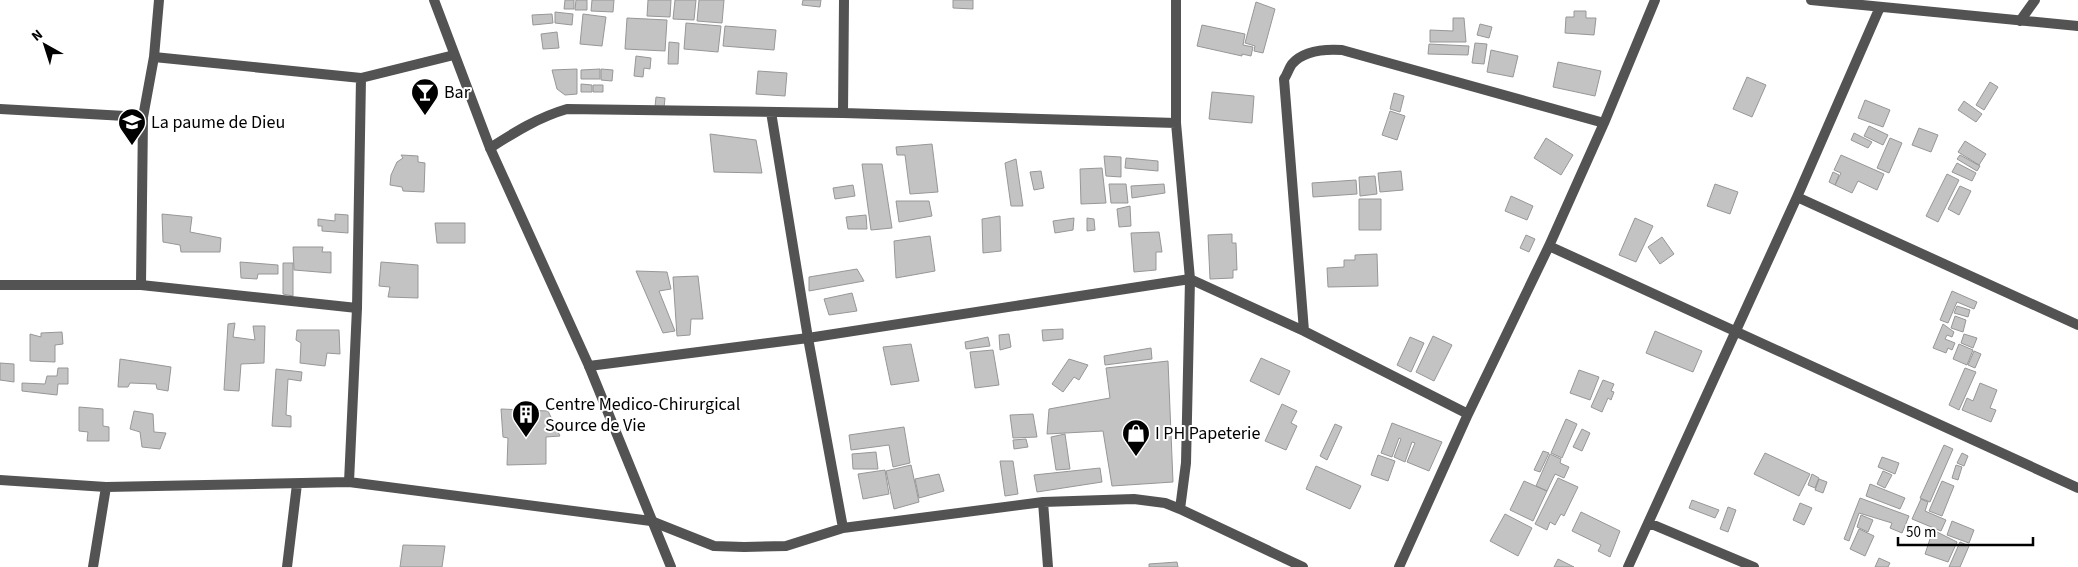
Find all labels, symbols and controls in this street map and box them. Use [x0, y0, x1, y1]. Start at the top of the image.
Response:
north arrow [20, 20, 70, 70]
text: N [28, 25, 47, 46]
bar icon: Bar [410, 77, 440, 116]
place label: Bar [444, 80, 471, 105]
school or university icon: La paume de Dieu [117, 107, 147, 146]
place label: La paume de Dieu [151, 110, 285, 135]
place label: Centre Medico-Chirurgical Source de Vie [545, 392, 740, 438]
building icon: Centre Medico-Chirurgical Source de Vie [511, 399, 541, 438]
shop icon: I PH Papeterie [1121, 418, 1151, 457]
place label: I PH Papeterie [1155, 421, 1261, 446]
scale bar [1898, 514, 2033, 546]
text: 50 m [1906, 522, 1936, 543]

